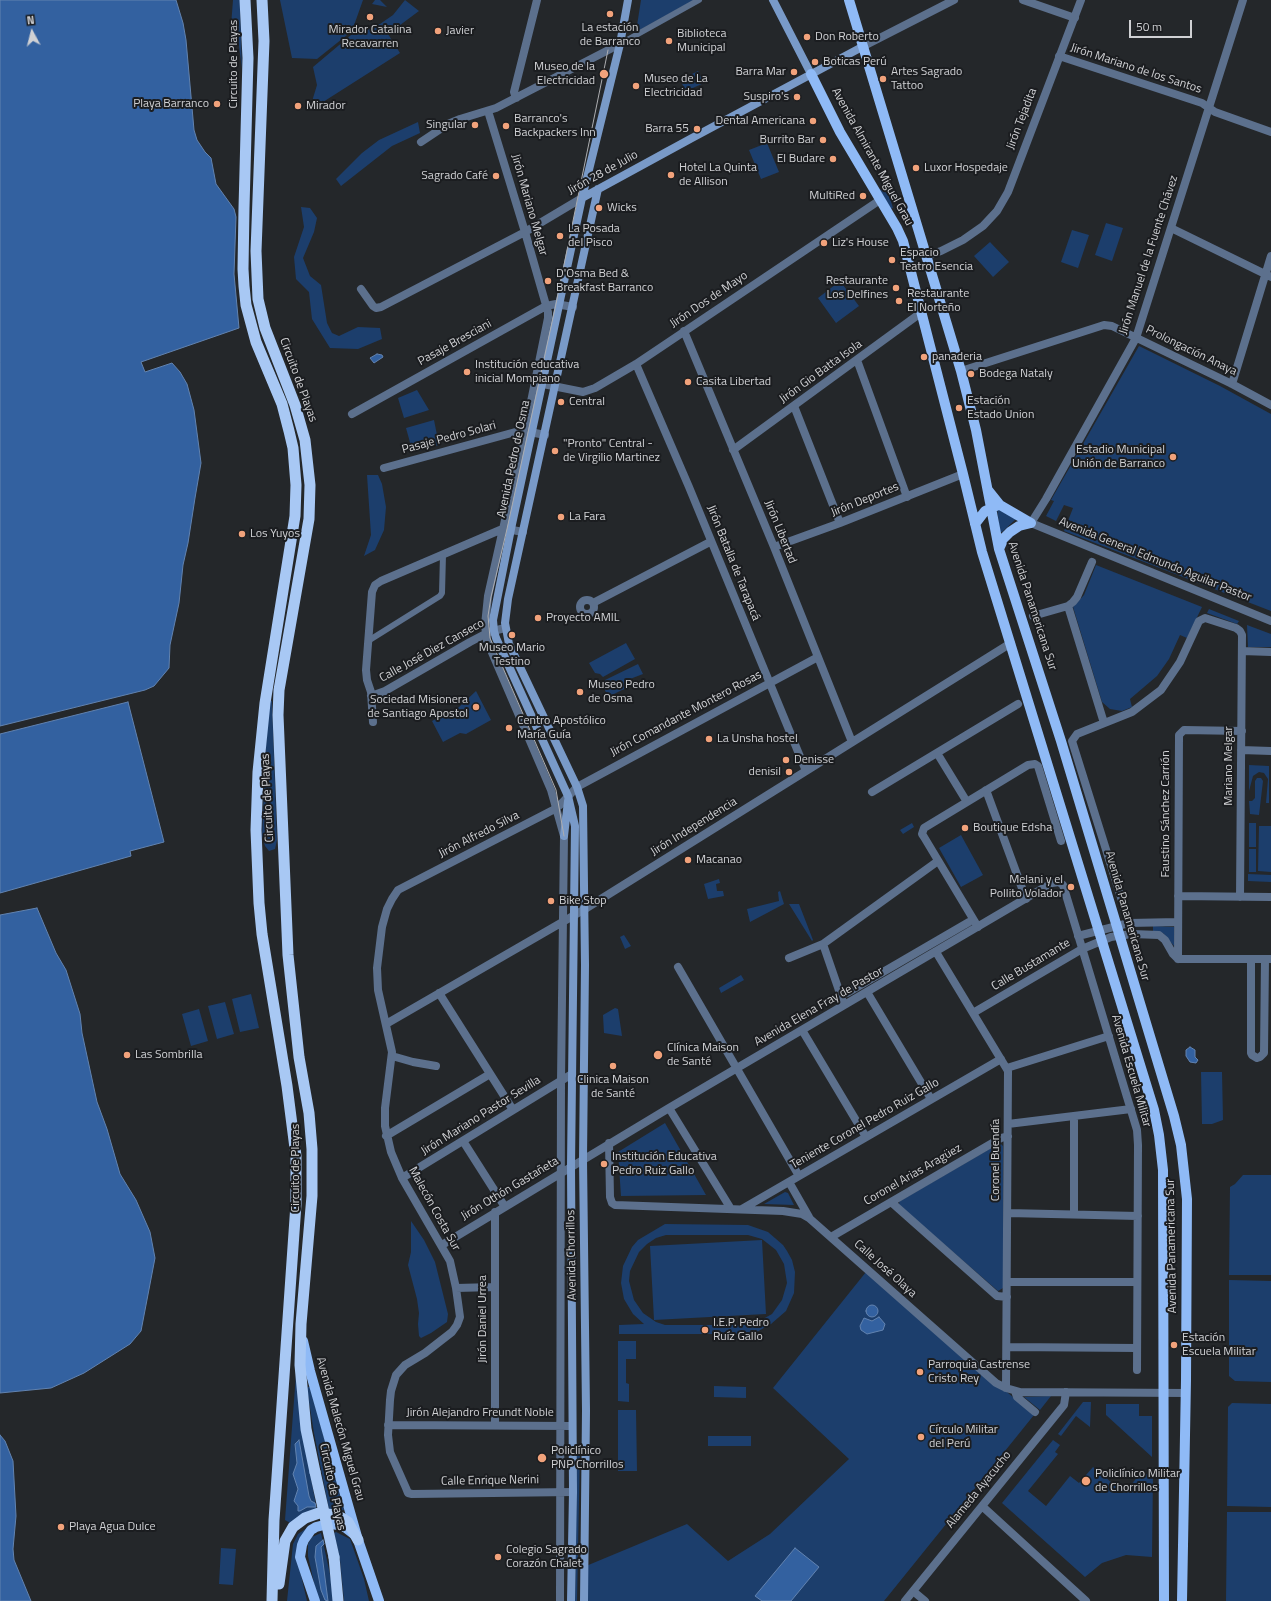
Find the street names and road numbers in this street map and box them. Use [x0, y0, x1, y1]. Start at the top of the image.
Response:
street label: Circuito de Playas [227, 20, 241, 108]
street label: Jirón Mariano de los Santos [1068, 41, 1204, 97]
street label: Avenida Almirante Miguel Grau [828, 86, 916, 228]
street label: Jirón Tejadita [1004, 86, 1040, 152]
street label: Jirón 28 de Julio [565, 148, 641, 198]
street label: Jirón Mariano Melgar [508, 153, 550, 257]
street label: Jirón Manuel de la Fuente Chávez [1116, 174, 1182, 336]
street label: Jirón Dos de Mayo [667, 269, 751, 331]
street label: Pasaje Bresciani [416, 317, 494, 369]
street label: Prolongación Anaya [1143, 323, 1239, 379]
street label: Circuito de Playas [276, 336, 320, 424]
street label: Jirón Gio Batta Isola [777, 337, 865, 407]
street label: Avenida Pedro de Osma [495, 399, 533, 519]
street label: Pasaje Pedro Solari [400, 419, 498, 457]
street label: Jirón Deportes [829, 480, 901, 520]
street label: Jirón Libertad [761, 498, 799, 566]
street label: Jirón Batalla de Tarapacá [703, 503, 763, 623]
street label: Avenida General Edmundo Aguilar Pastor [1057, 515, 1253, 605]
street label: Avenida Panamericana Sur [1004, 540, 1060, 672]
street label: Calle José Diez Canseco [377, 616, 487, 686]
street label: Jirón Comandante Montero Rosas [608, 668, 764, 760]
street label: Mariano Melgar [1222, 726, 1236, 806]
street label: Faustino Sánchez Carrión [1159, 750, 1173, 878]
street label: Circuito de Playas [258, 753, 278, 843]
street label: Jirón Independencia [648, 795, 740, 859]
street label: Jirón Alfredo Silva [436, 809, 522, 861]
street label: Avenida Panamericana Sur [1102, 849, 1152, 983]
street label: Calle Bustamante [989, 936, 1073, 994]
street label: Avenida Elena Fray de Pastor [752, 964, 886, 1050]
street label: Avenida Escuela Militar [1108, 1013, 1154, 1129]
street label: Jirón Mariano Pastor Sevilla [419, 1073, 543, 1159]
street label: Teniente Coronel Pedro Ruiz Gallo [788, 1076, 942, 1172]
street label: Coronel Buendía [989, 1119, 1003, 1201]
street label: Circuito de Playas [289, 1124, 303, 1212]
street label: Coronel Arias Aragüez [862, 1141, 964, 1209]
street label: Jirón Othón Gastañeta [459, 1154, 561, 1224]
street label: Malecón Costa Sur [405, 1165, 463, 1253]
street label: Avenida Panamericana Sur [1164, 1179, 1180, 1313]
street label: Avenida Chorrillos [564, 1210, 580, 1300]
street label: Calle José Olaya [851, 1237, 919, 1301]
street label: Jirón Daniel Urrea [476, 1275, 490, 1363]
street label: Avenida Malecón Miguel Grau [313, 1355, 367, 1503]
street label: Jirón Alejandro Freundt Noble [406, 1406, 554, 1420]
street label: Circuito de Playas [316, 1442, 348, 1532]
street label: Alameda Ayacucho [943, 1448, 1015, 1532]
street label: Calle Enrique Nerini [441, 1473, 539, 1489]

